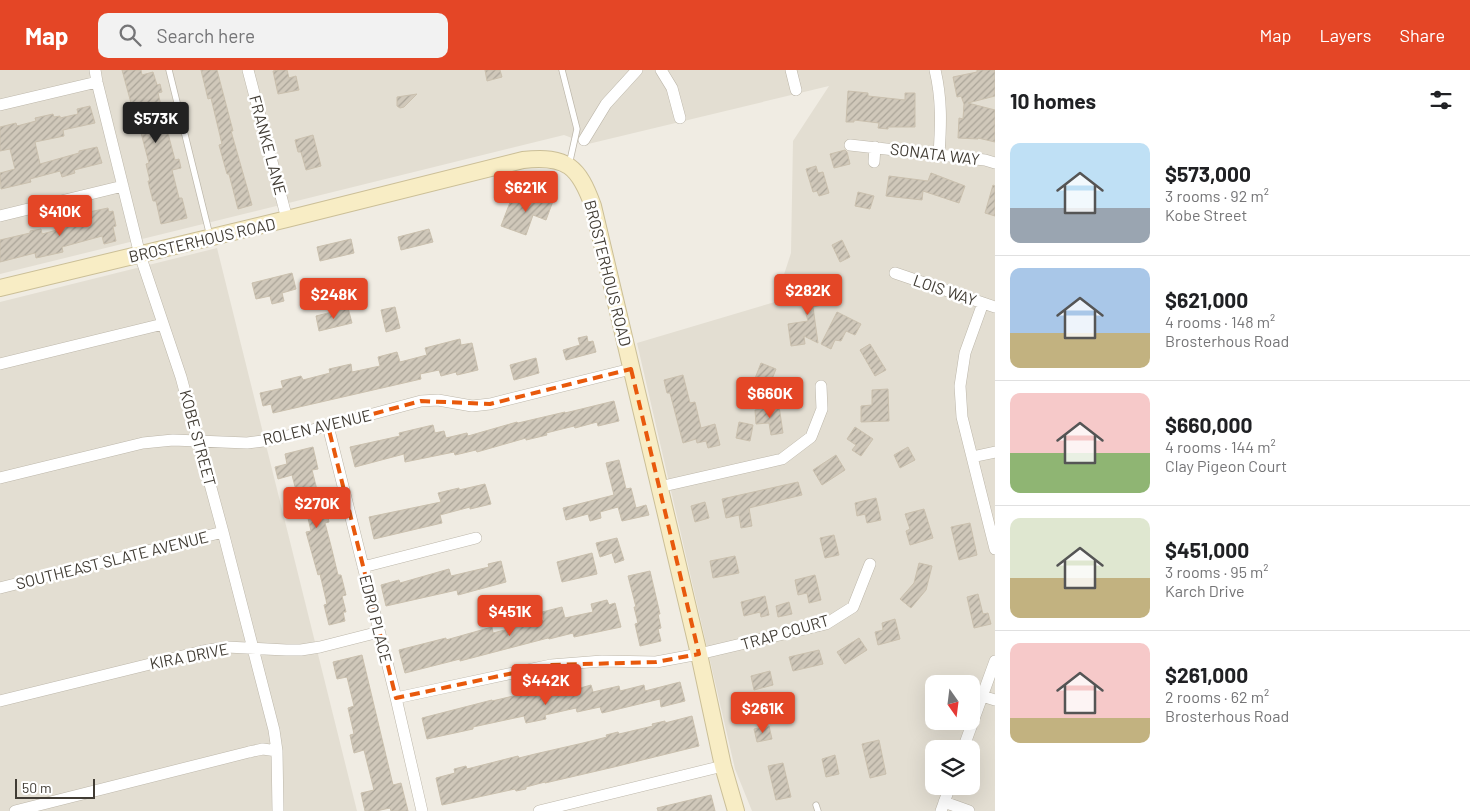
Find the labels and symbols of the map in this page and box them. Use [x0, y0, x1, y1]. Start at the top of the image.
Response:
street label: FRANKE LANE [246, 93, 291, 197]
pin: $573K [121, 102, 191, 144]
street label: SONATA WAY [889, 139, 981, 168]
pin: $621K [491, 170, 561, 213]
pin: $410K [25, 194, 95, 237]
street label: BROSTERHOUS ROAD [581, 198, 636, 348]
street label: BROSTERHOUS ROAD [127, 213, 277, 266]
street label: LOIS WAY [911, 270, 979, 309]
pin: $282K [773, 274, 843, 316]
pin: $248K [299, 278, 369, 320]
pin: $660K [735, 376, 805, 419]
street label: KOBE STREET [177, 388, 220, 488]
street label: ROLEN AVENUE [261, 405, 373, 448]
pin: $270K [282, 486, 352, 529]
street label: SOUTHEAST SLATE AVENUE [14, 526, 210, 593]
street label: EDRO PLACE [356, 573, 397, 665]
pin: $451K [475, 594, 545, 637]
street label: TRAP COURT [739, 610, 831, 653]
street label: KIRA DRIVE [148, 639, 230, 672]
pin: $442K [511, 664, 581, 706]
north arrow [925, 675, 980, 730]
pin: $261K [728, 692, 798, 734]
scale bar [15, 776, 95, 799]

